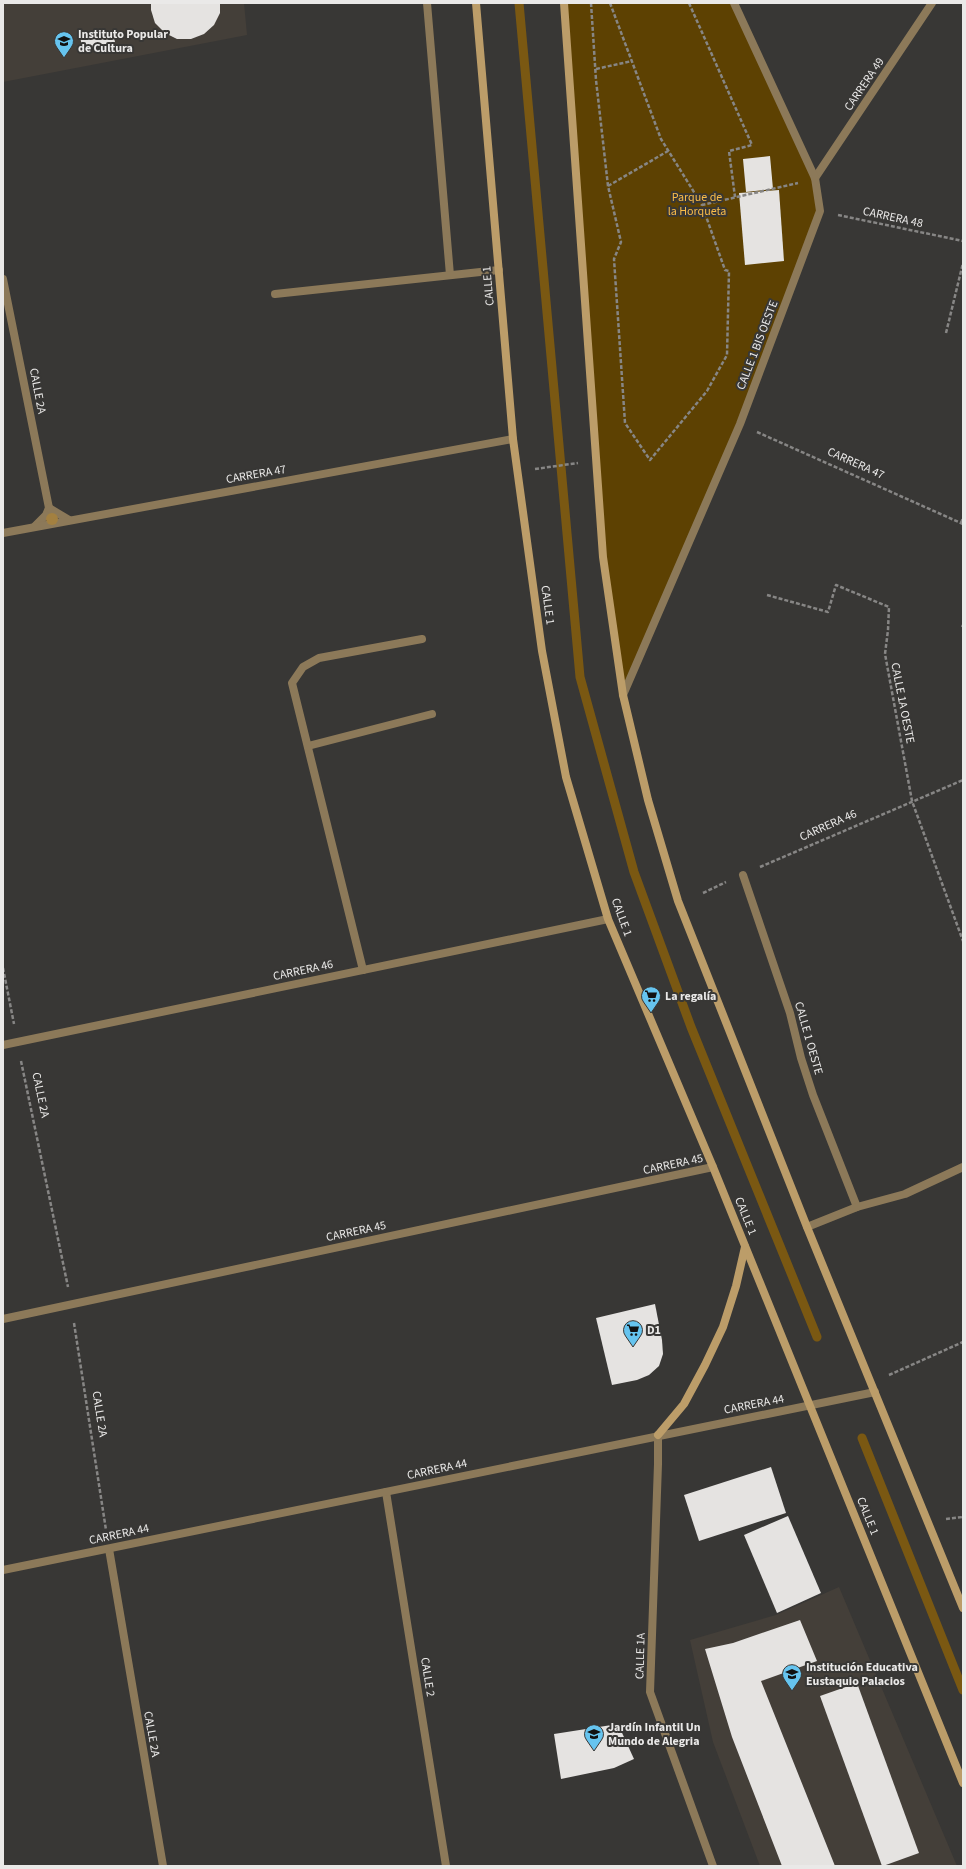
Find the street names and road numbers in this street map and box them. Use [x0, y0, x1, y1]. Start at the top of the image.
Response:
street label: CARRERA 49 [840, 54, 889, 114]
street label: CARRERA 48 [861, 203, 925, 232]
street label: CALLE 1 [478, 265, 499, 306]
street label: CALLE 1 BIS OESTE [733, 298, 782, 392]
street label: CALLE 2A [25, 367, 50, 416]
street label: CARRERA 47 [824, 443, 887, 484]
street label: CARRERA 47 [225, 461, 288, 488]
street label: CALLE 1 [536, 584, 559, 626]
street label: CALLE 1A OESTE [886, 661, 919, 745]
street label: CARRERA 46 [797, 805, 860, 846]
street label: CALLE 1 [607, 896, 636, 939]
street label: CARRERA 46 [272, 956, 335, 985]
street label: CALLE 1 OESTE [790, 1000, 827, 1077]
street label: CALLE 2A [27, 1071, 54, 1120]
street label: CARRERA 45 [642, 1150, 705, 1179]
street label: CALLE 1 [730, 1195, 761, 1238]
street label: CARRERA 45 [325, 1217, 388, 1246]
street label: CALLE 2A [87, 1390, 112, 1439]
street label: CARRERA 44 [723, 1390, 786, 1419]
street label: CARRERA 44 [406, 1455, 469, 1484]
street label: CALLE 1 [852, 1495, 883, 1538]
street label: CARRERA 44 [88, 1520, 151, 1549]
street label: CALLE 1A [631, 1632, 650, 1679]
street label: CALLE 2 [416, 1656, 439, 1698]
street label: CALLE 2A [139, 1710, 164, 1759]

